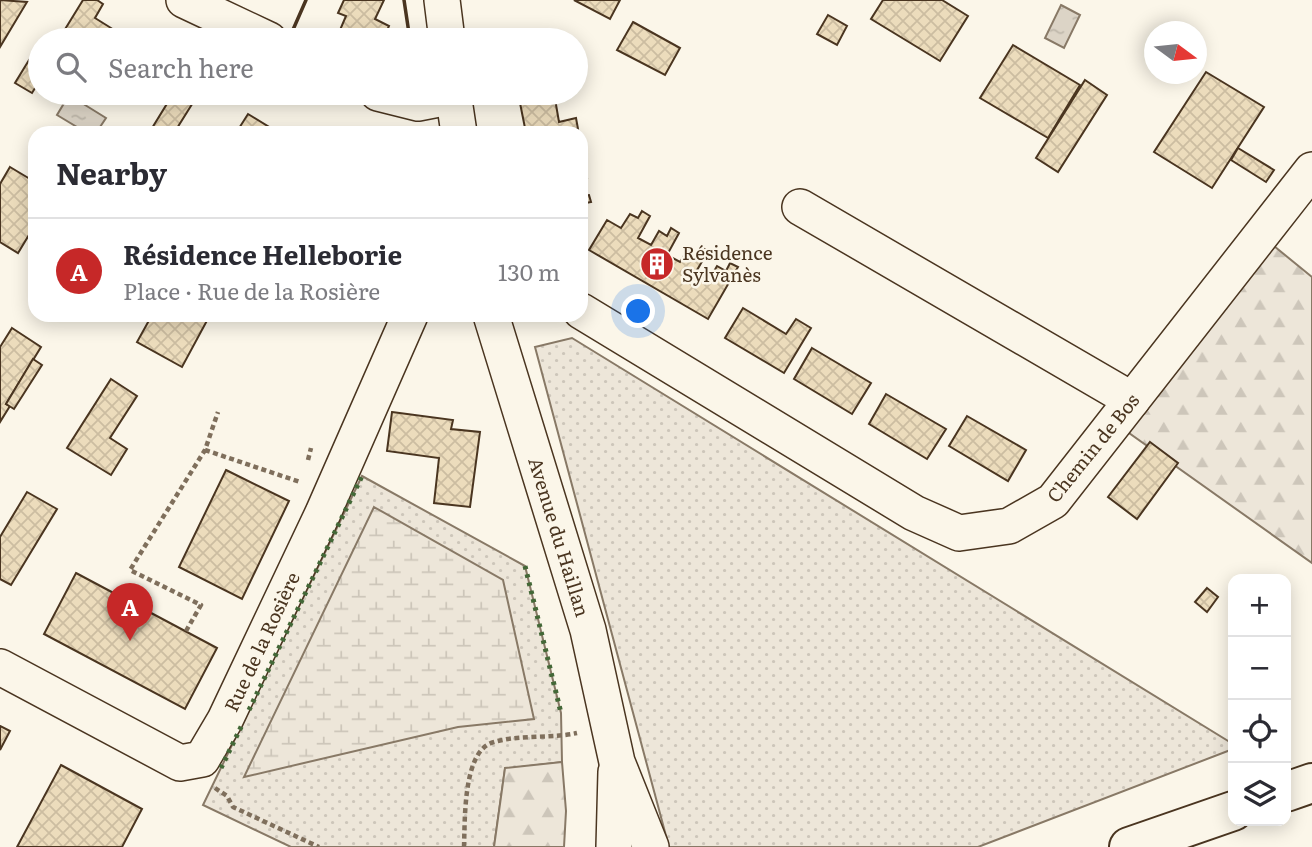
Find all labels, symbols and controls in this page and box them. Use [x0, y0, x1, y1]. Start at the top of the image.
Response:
north arrow [1144, 21, 1207, 84]
search box [28, 28, 588, 105]
text: Search here [108, 47, 254, 86]
icon: search [52, 48, 90, 86]
text: Nearby [56, 150, 167, 194]
text: Résidence Helleborie [123, 234, 402, 273]
place label: Résidence Sylvanès [682, 238, 773, 288]
building icon: Résidence Sylvanès [638, 245, 676, 283]
text: A [70, 254, 88, 288]
text: 130 m [498, 254, 560, 288]
text: Place · Rue de la Rosière [123, 273, 380, 307]
your location [621, 294, 655, 328]
street label: Chemin de Bos [1039, 386, 1145, 508]
street label: Avenue du Haillan [522, 453, 598, 620]
street label: Rue de la Rosière [216, 567, 306, 716]
map controls [1228, 574, 1291, 826]
button: + [1228, 574, 1291, 637]
pin: A [107, 583, 153, 641]
button: − [1228, 637, 1291, 700]
button: locate [1228, 700, 1291, 763]
button: layers [1228, 763, 1291, 826]

